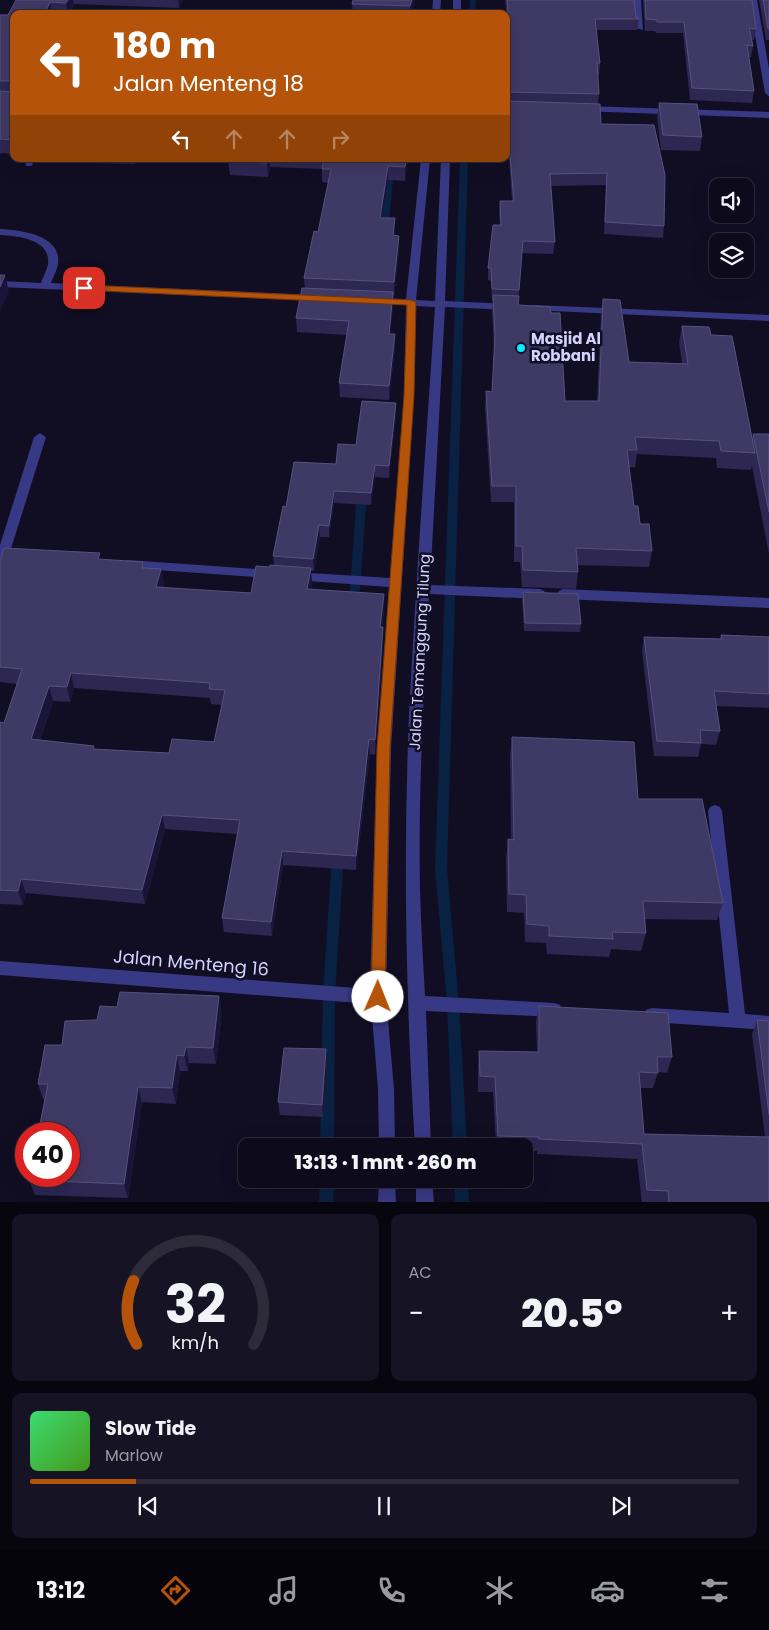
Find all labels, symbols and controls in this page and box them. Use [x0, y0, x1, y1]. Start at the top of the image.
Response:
text: 180 m [113, 21, 216, 70]
icon: left [30, 30, 95, 95]
text: Jalan Menteng 18 [113, 68, 304, 99]
icon: left [167, 125, 195, 153]
icon: ahead [220, 125, 248, 153]
icon: ahead [273, 125, 301, 153]
icon: right [326, 125, 354, 153]
map controls [709, 178, 754, 278]
button: sound [709, 178, 754, 223]
button: layers [709, 233, 754, 278]
pin [63, 267, 105, 309]
icon: arrive [70, 274, 98, 302]
place label: Masjid Al Robbani [531, 328, 601, 366]
marker: Masjid Al Robbani [515, 342, 527, 354]
street label: Jalan Temanggung Tilung [404, 553, 435, 751]
street label: Jalan Menteng 16 [112, 943, 270, 982]
position arrow [351, 970, 403, 1022]
speed limit sign: 40 [15, 1122, 80, 1187]
text: 13:13 · 1 mnt · 260 m [294, 1149, 477, 1176]
text: AC [409, 1261, 432, 1284]
text: 32 [165, 1268, 226, 1341]
text: 20.5° [521, 1287, 622, 1340]
text: − [409, 1294, 424, 1333]
text: + [720, 1294, 739, 1333]
text: km/h [171, 1330, 219, 1355]
text: Slow Tide [105, 1415, 196, 1442]
text: Marlow [105, 1444, 163, 1467]
icon: previous [134, 1492, 162, 1520]
icon: pause [370, 1492, 398, 1520]
icon: next [607, 1492, 635, 1520]
icon: directions [158, 1573, 193, 1608]
icon: music [266, 1573, 301, 1608]
icon: phone [374, 1573, 409, 1608]
icon: climate [482, 1573, 517, 1608]
icon: car [590, 1573, 625, 1608]
icon: filters [697, 1573, 732, 1608]
text: 13:12 [36, 1575, 85, 1606]

